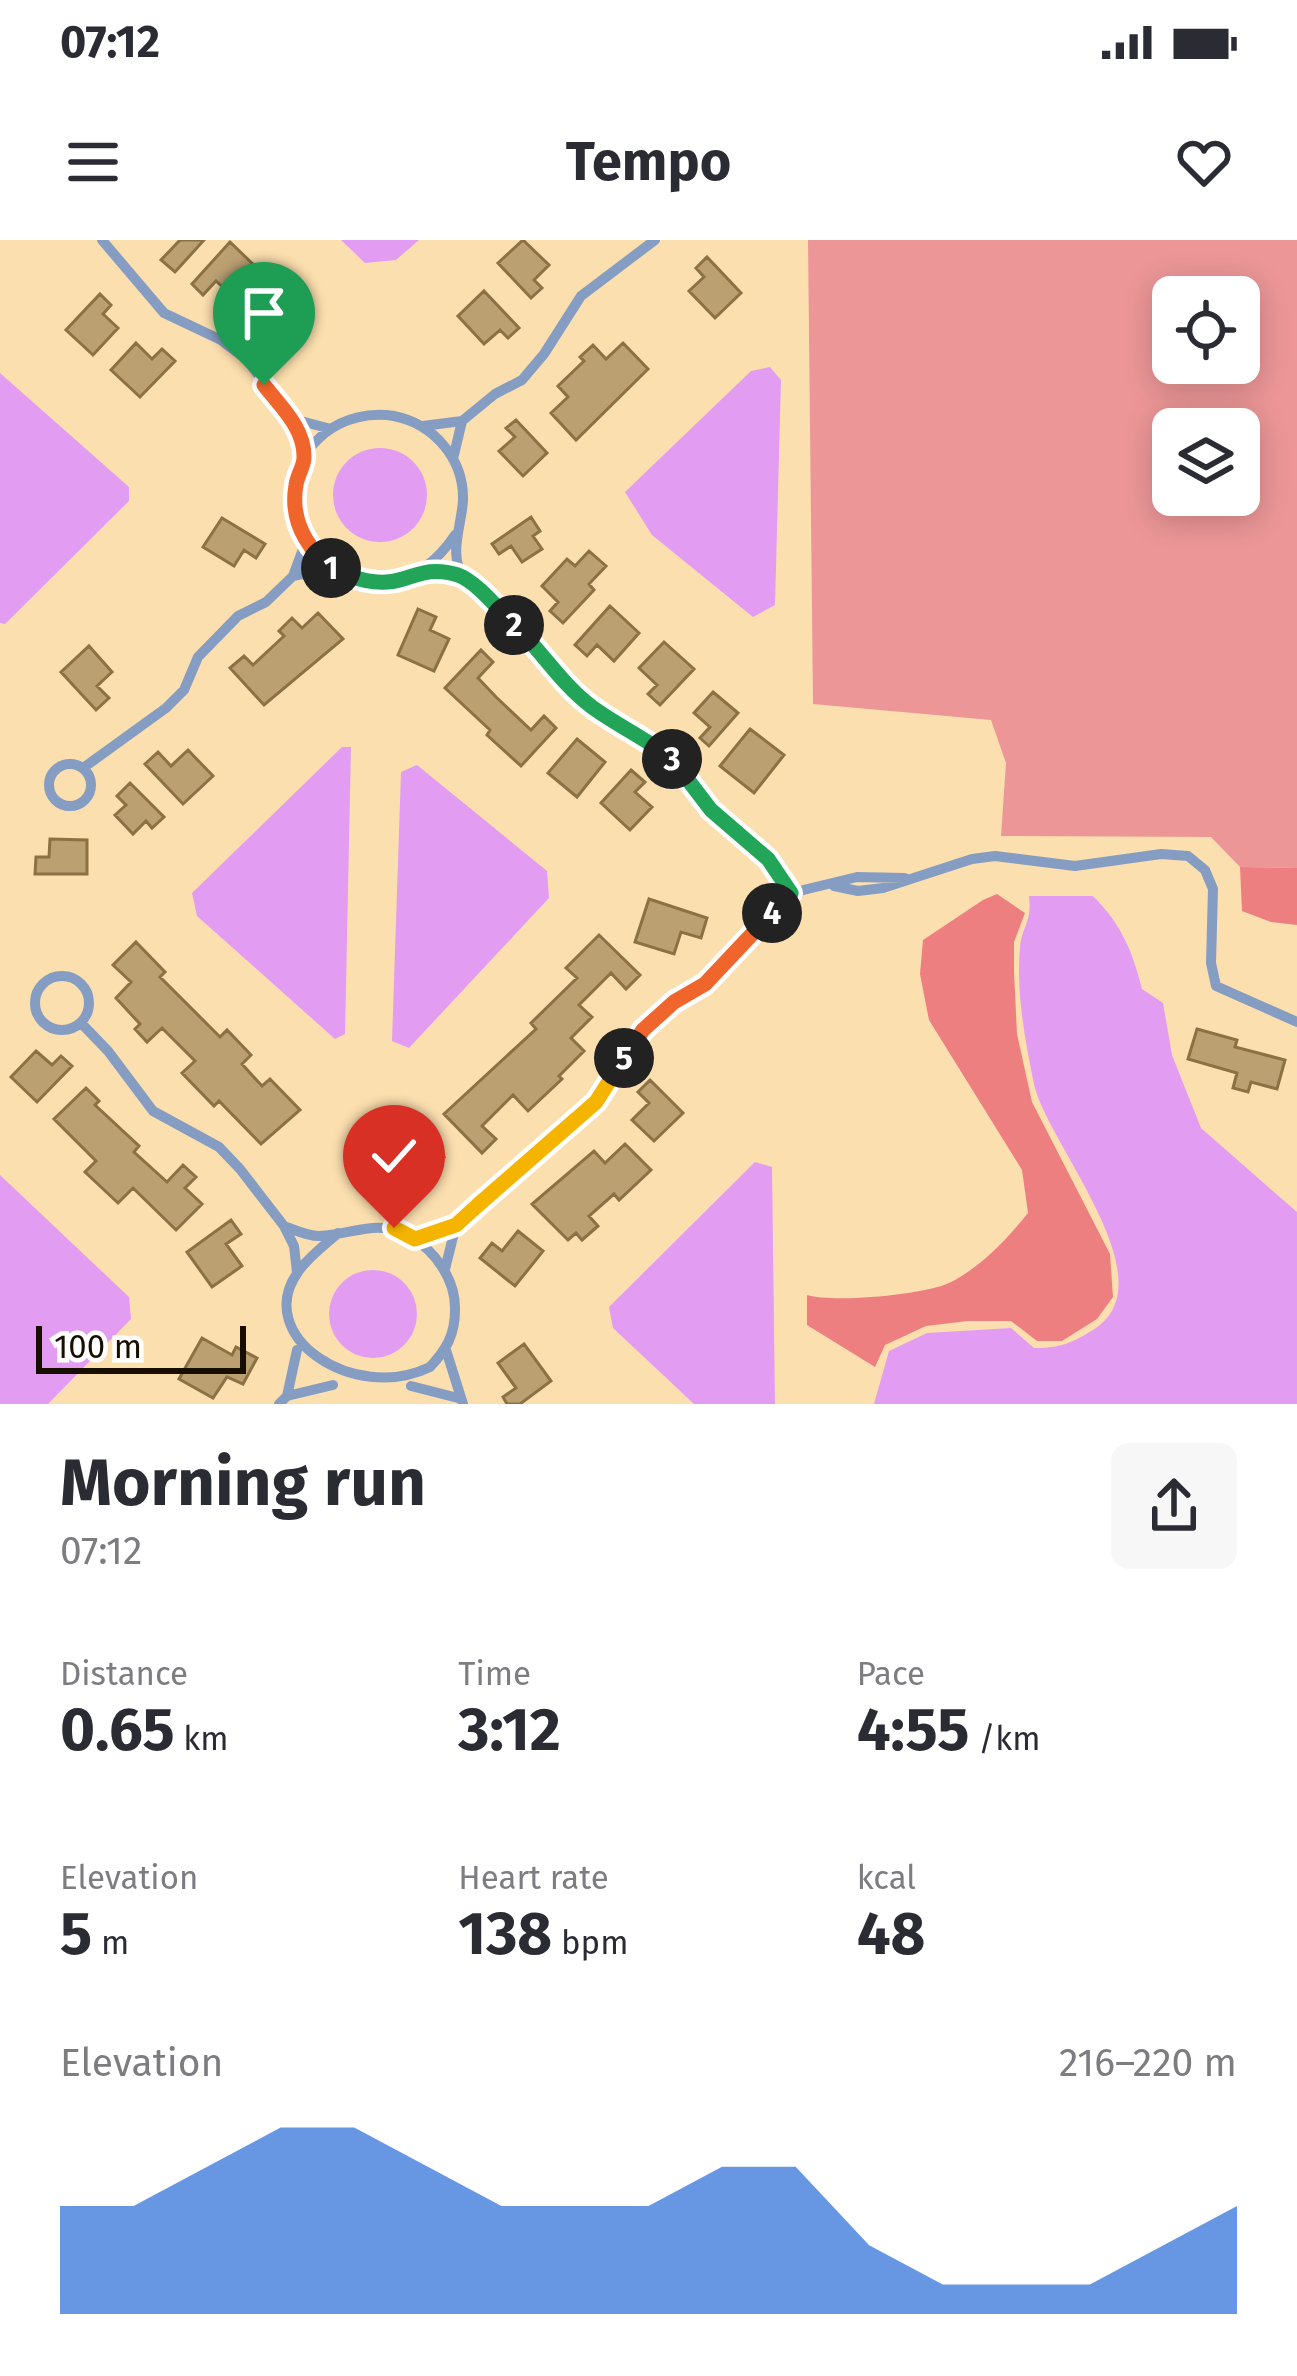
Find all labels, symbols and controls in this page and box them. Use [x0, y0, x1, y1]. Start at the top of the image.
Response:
text: 07:12 [60, 15, 160, 69]
icon: menu [60, 129, 126, 195]
icon: heart [1171, 129, 1237, 195]
text: Tempo [566, 130, 731, 194]
pin [213, 262, 315, 385]
map controls [1152, 276, 1260, 516]
button: locate [1152, 276, 1260, 384]
icon: arrive [231, 280, 297, 346]
button: layers [1152, 408, 1260, 516]
pin: 1 [301, 538, 361, 598]
text: 1 [323, 548, 339, 588]
pin: 2 [484, 595, 544, 655]
text: 2 [505, 605, 523, 645]
pin: 3 [642, 729, 702, 789]
text: 3 [663, 739, 681, 779]
pin: 4 [742, 883, 802, 943]
text: 4 [763, 893, 781, 933]
pin: 5 [594, 1028, 654, 1088]
text: 5 [615, 1038, 633, 1078]
pin [343, 1105, 445, 1228]
icon: check [361, 1123, 427, 1189]
scale bar [36, 1320, 246, 1373]
text: 100 m [54, 1327, 142, 1367]
text: Morning run [60, 1443, 426, 1522]
button: share [1111, 1443, 1237, 1569]
text: 07:12 [60, 1528, 142, 1574]
text: Distance [60, 1654, 188, 1694]
text: Time [458, 1654, 531, 1694]
text: Pace [857, 1654, 925, 1694]
text: 0.65 [60, 1694, 175, 1766]
text: 3:12 [458, 1694, 561, 1766]
text: 4:55 [857, 1694, 969, 1766]
text: km [175, 1719, 229, 1759]
text: /km [969, 1719, 1041, 1759]
text: Elevation [60, 1858, 198, 1898]
text: Heart rate [458, 1858, 609, 1898]
text: kcal [857, 1858, 916, 1898]
text: 5 [60, 1898, 92, 1970]
text: 138 [458, 1898, 552, 1970]
text: 48 [857, 1898, 925, 1970]
text: m [92, 1923, 129, 1963]
text: bpm [552, 1923, 628, 1963]
text: Elevation [60, 2040, 223, 2086]
text: 216–220 m [1059, 2040, 1237, 2086]

